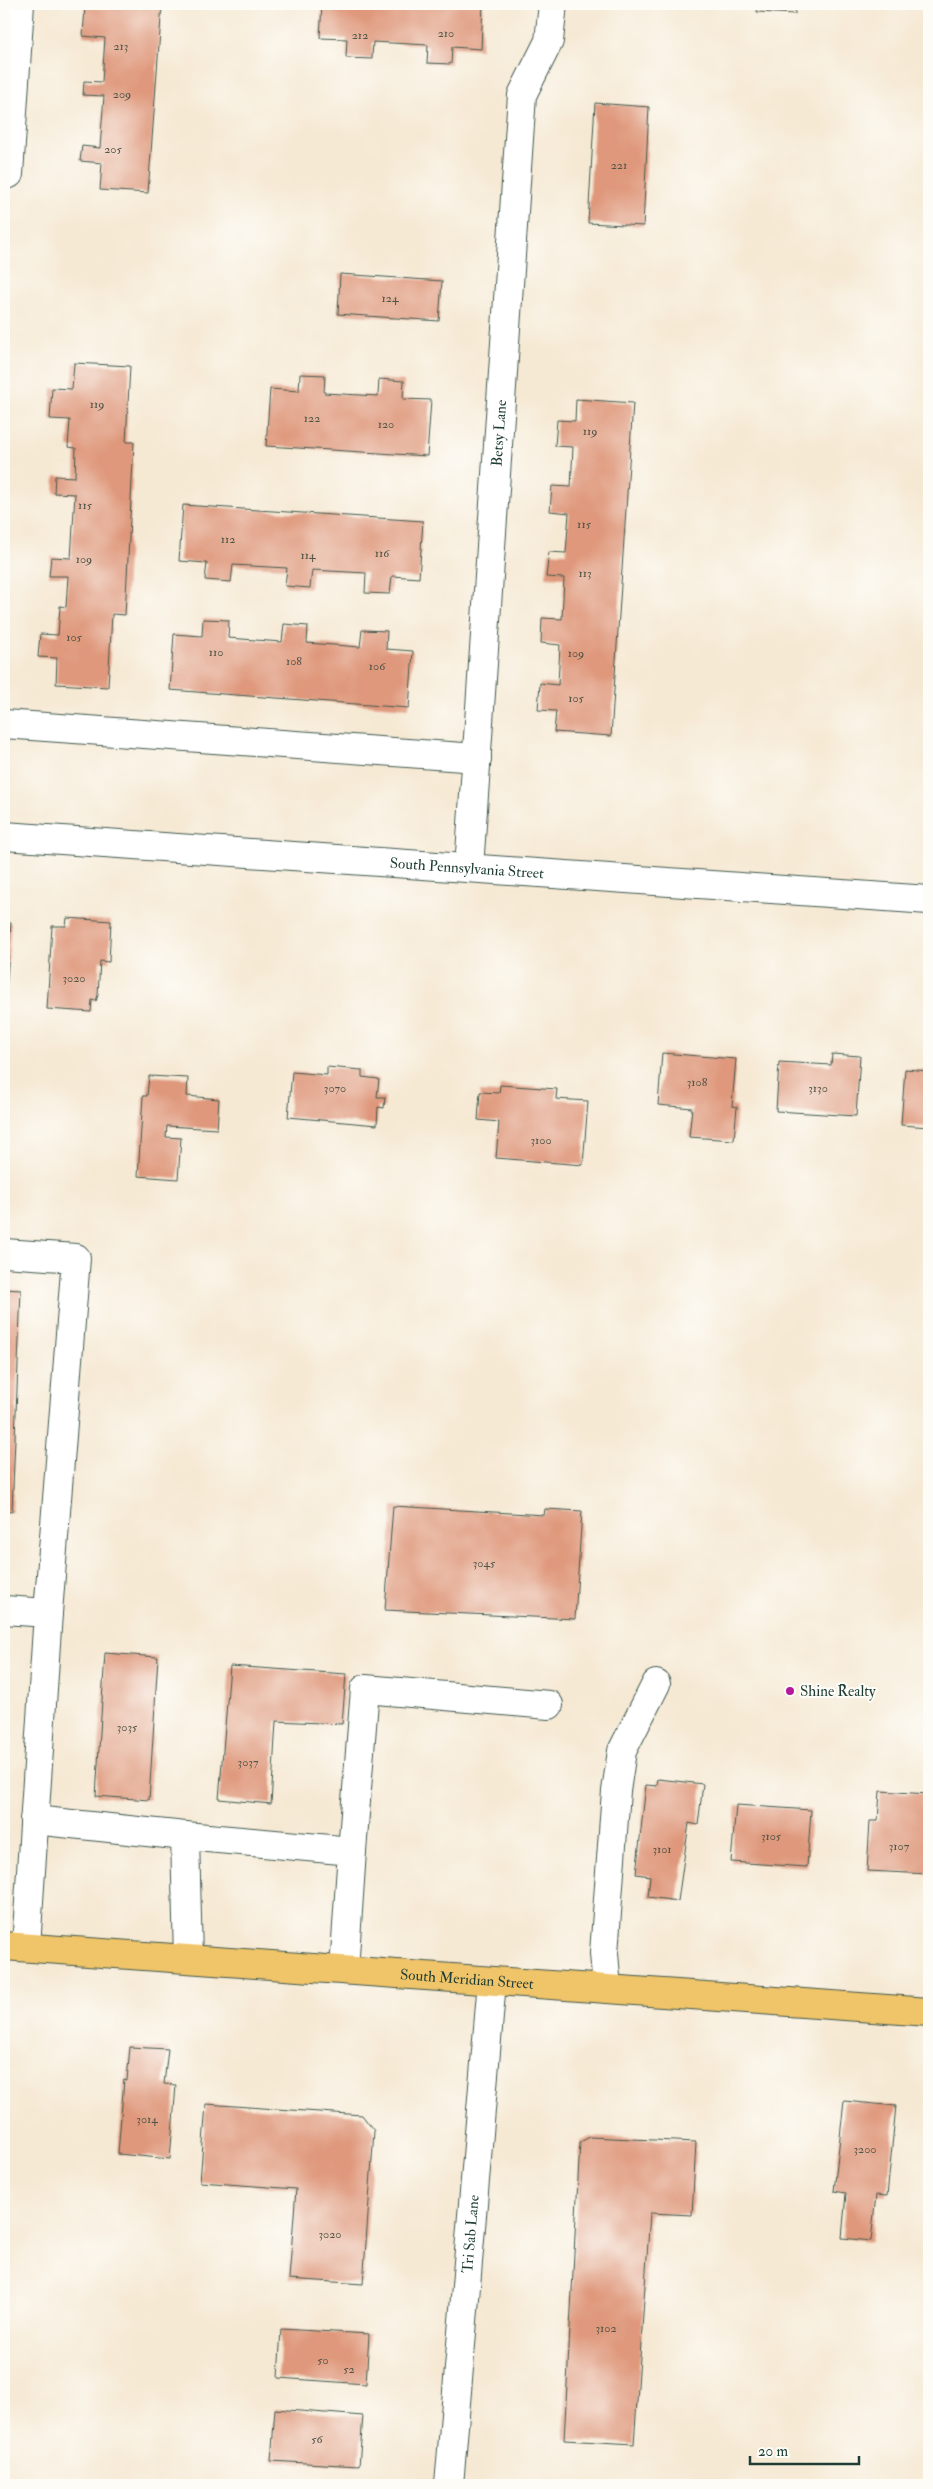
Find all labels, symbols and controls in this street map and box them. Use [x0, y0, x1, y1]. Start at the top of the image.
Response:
house number: 210 [438, 26, 454, 41]
house number: 212 [352, 28, 368, 43]
house number: 213 [114, 39, 128, 54]
house number: 209 [113, 87, 131, 102]
house number: 205 [104, 142, 122, 157]
house number: 221 [611, 158, 627, 173]
house number: 124 [382, 291, 399, 306]
house number: 119 [90, 397, 104, 412]
street label: Betsy Lane [488, 399, 511, 467]
house number: 122 [304, 411, 320, 426]
house number: 120 [378, 417, 394, 432]
house number: 119 [583, 424, 597, 439]
house number: 115 [78, 498, 93, 513]
house number: 115 [577, 517, 592, 532]
house number: 112 [221, 532, 235, 547]
house number: 116 [375, 546, 390, 561]
house number: 114 [300, 548, 316, 563]
house number: 109 [76, 552, 92, 567]
house number: 113 [578, 566, 592, 581]
house number: 105 [66, 630, 83, 645]
house number: 110 [209, 645, 223, 660]
house number: 109 [568, 646, 584, 661]
house number: 108 [286, 654, 302, 669]
house number: 106 [369, 659, 386, 674]
house number: 105 [568, 691, 585, 706]
street label: South Pennsylvania Street [389, 854, 545, 883]
house number: 3020 [63, 971, 86, 986]
house number: 3108 [687, 1075, 708, 1090]
house number: 3070 [324, 1081, 346, 1096]
house number: 3130 [808, 1081, 828, 1096]
house number: 3100 [530, 1133, 552, 1148]
house number: 3045 [473, 1556, 496, 1571]
place label: Shine Realty [800, 1682, 876, 1701]
marker: Shine Realty [784, 1685, 796, 1697]
house number: 3035 [117, 1720, 138, 1735]
house number: 3037 [238, 1755, 259, 1770]
house number: 3105 [761, 1829, 782, 1844]
house number: 3107 [889, 1839, 910, 1854]
house number: 3101 [652, 1842, 672, 1857]
street label: South Meridian Street [399, 1965, 534, 1994]
house number: 3014 [136, 2112, 158, 2127]
house number: 3200 [854, 2142, 877, 2157]
street label: Tri Sab Lane [458, 2194, 484, 2274]
house number: 3020 [319, 2227, 342, 2242]
house number: 3102 [595, 2321, 617, 2336]
house number: 50 [317, 2353, 329, 2368]
house number: 52 [343, 2362, 355, 2377]
house number: 56 [311, 2432, 324, 2447]
scale bar [750, 2434, 859, 2466]
text: 20 m [758, 2442, 788, 2461]

